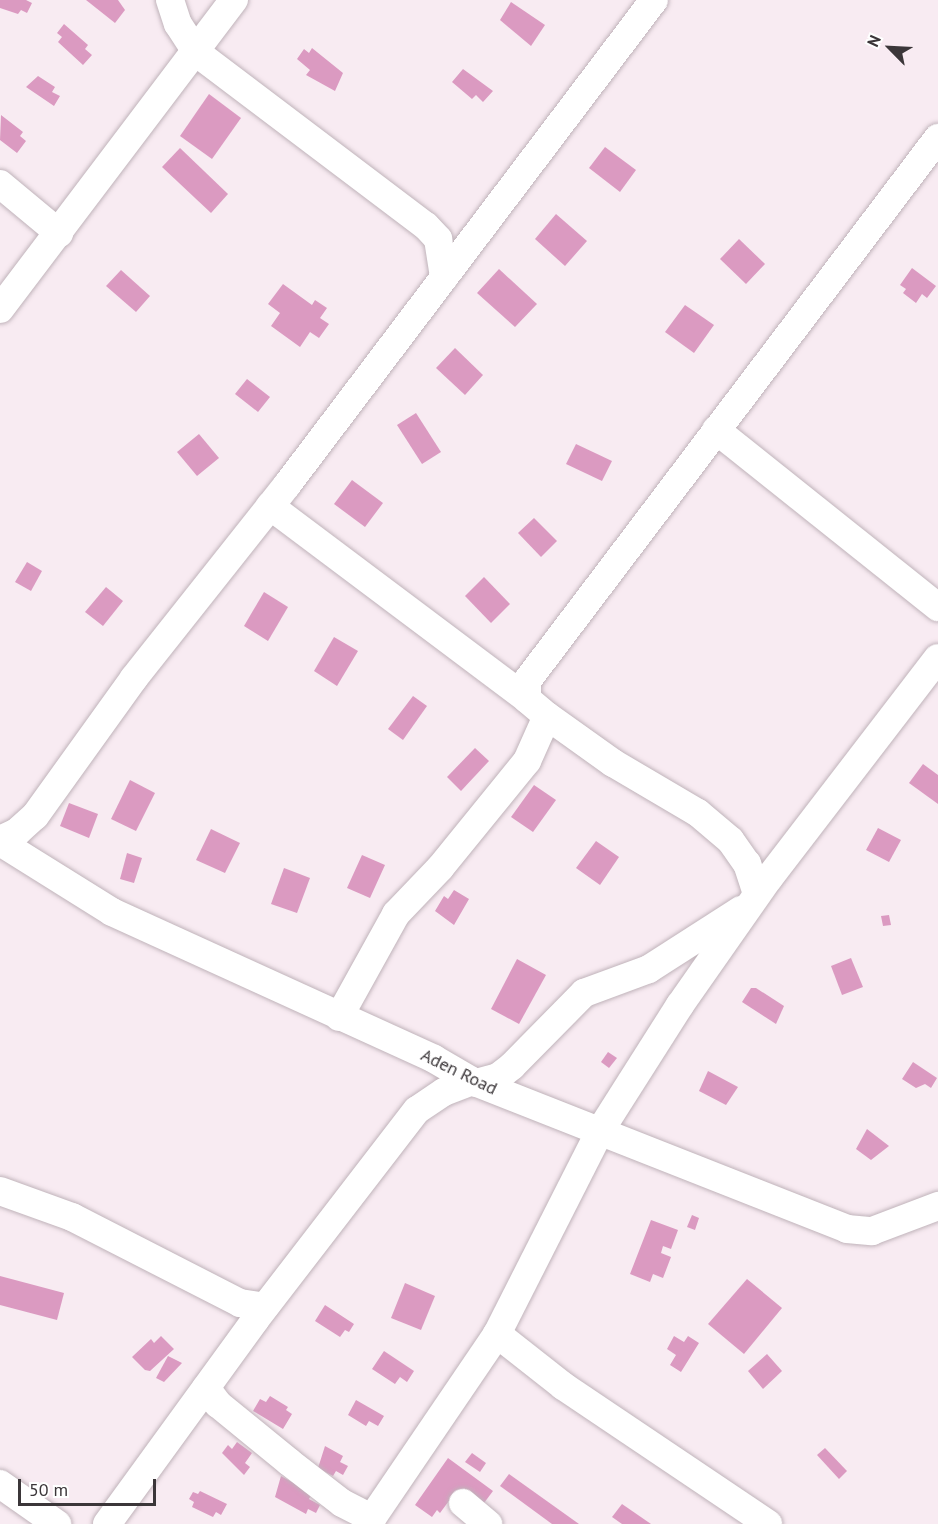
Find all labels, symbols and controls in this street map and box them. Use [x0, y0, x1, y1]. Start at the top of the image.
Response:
north arrow [860, 18, 920, 78]
text: N [862, 32, 885, 50]
street label: Aden Road [417, 1044, 501, 1100]
scale bar [21, 1467, 159, 1505]
text: 50 m [29, 1478, 68, 1501]

